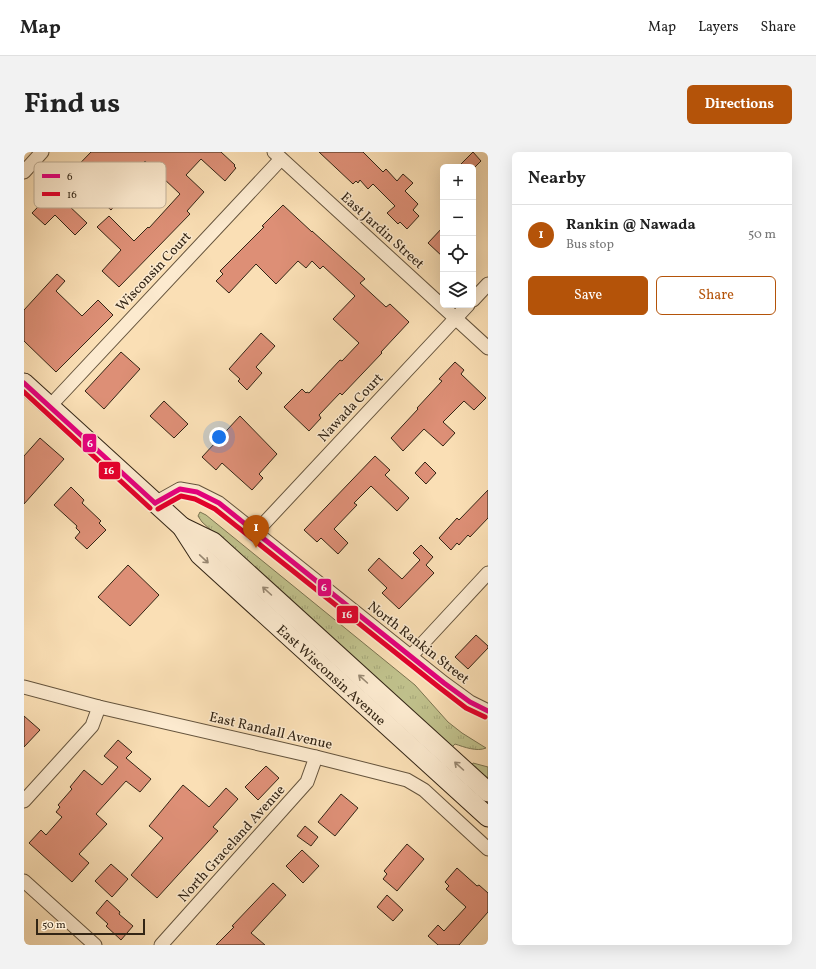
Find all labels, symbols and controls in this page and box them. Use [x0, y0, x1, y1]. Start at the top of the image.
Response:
text: Map [20, 15, 61, 41]
text: Map [648, 18, 676, 37]
text: Layers [698, 18, 738, 37]
text: Share [760, 18, 796, 37]
text: Find us [24, 85, 120, 124]
button: Directions [687, 85, 792, 124]
legend [34, 162, 166, 208]
map controls [440, 164, 476, 308]
button: + [440, 164, 476, 200]
text: Nearby [528, 167, 586, 190]
text: 6 [67, 170, 73, 185]
text: 16 [67, 188, 77, 203]
street label: East Jardin Street [336, 188, 428, 274]
button: − [440, 200, 476, 236]
text: Rankin @ Nawada [566, 215, 696, 236]
text: 1 [538, 226, 544, 244]
text: 50 m [748, 226, 776, 244]
street label: Wisconsin Court [112, 228, 196, 316]
button: locate [440, 236, 476, 272]
text: Bus stop [566, 236, 614, 254]
button: layers [440, 272, 476, 308]
button: Save [528, 276, 648, 315]
button: Share [656, 276, 776, 315]
street label: Nawada Court [314, 369, 388, 447]
your location [209, 427, 229, 447]
line badge: 6 [82, 433, 97, 453]
text: 6 [87, 437, 93, 452]
line badge: 16 [98, 461, 121, 480]
text: 16 [104, 464, 114, 479]
pin: 1 [243, 515, 269, 548]
one-way arrow [199, 554, 209, 564]
line badge: 6 [317, 578, 332, 597]
text: 6 [321, 581, 327, 596]
one-way arrow [262, 586, 272, 596]
street label: North Rankin Street [363, 597, 473, 689]
line badge: 16 [336, 605, 359, 624]
text: 16 [342, 608, 352, 623]
street label: East Wisconsin Avenue [272, 621, 390, 731]
one-way arrow [358, 674, 368, 683]
street label: East Randall Avenue [207, 708, 334, 755]
one-way arrow [454, 761, 464, 771]
street label: North Graceland Avenue [174, 781, 290, 907]
scale bar [36, 917, 145, 936]
text: 50 m [42, 918, 66, 933]

